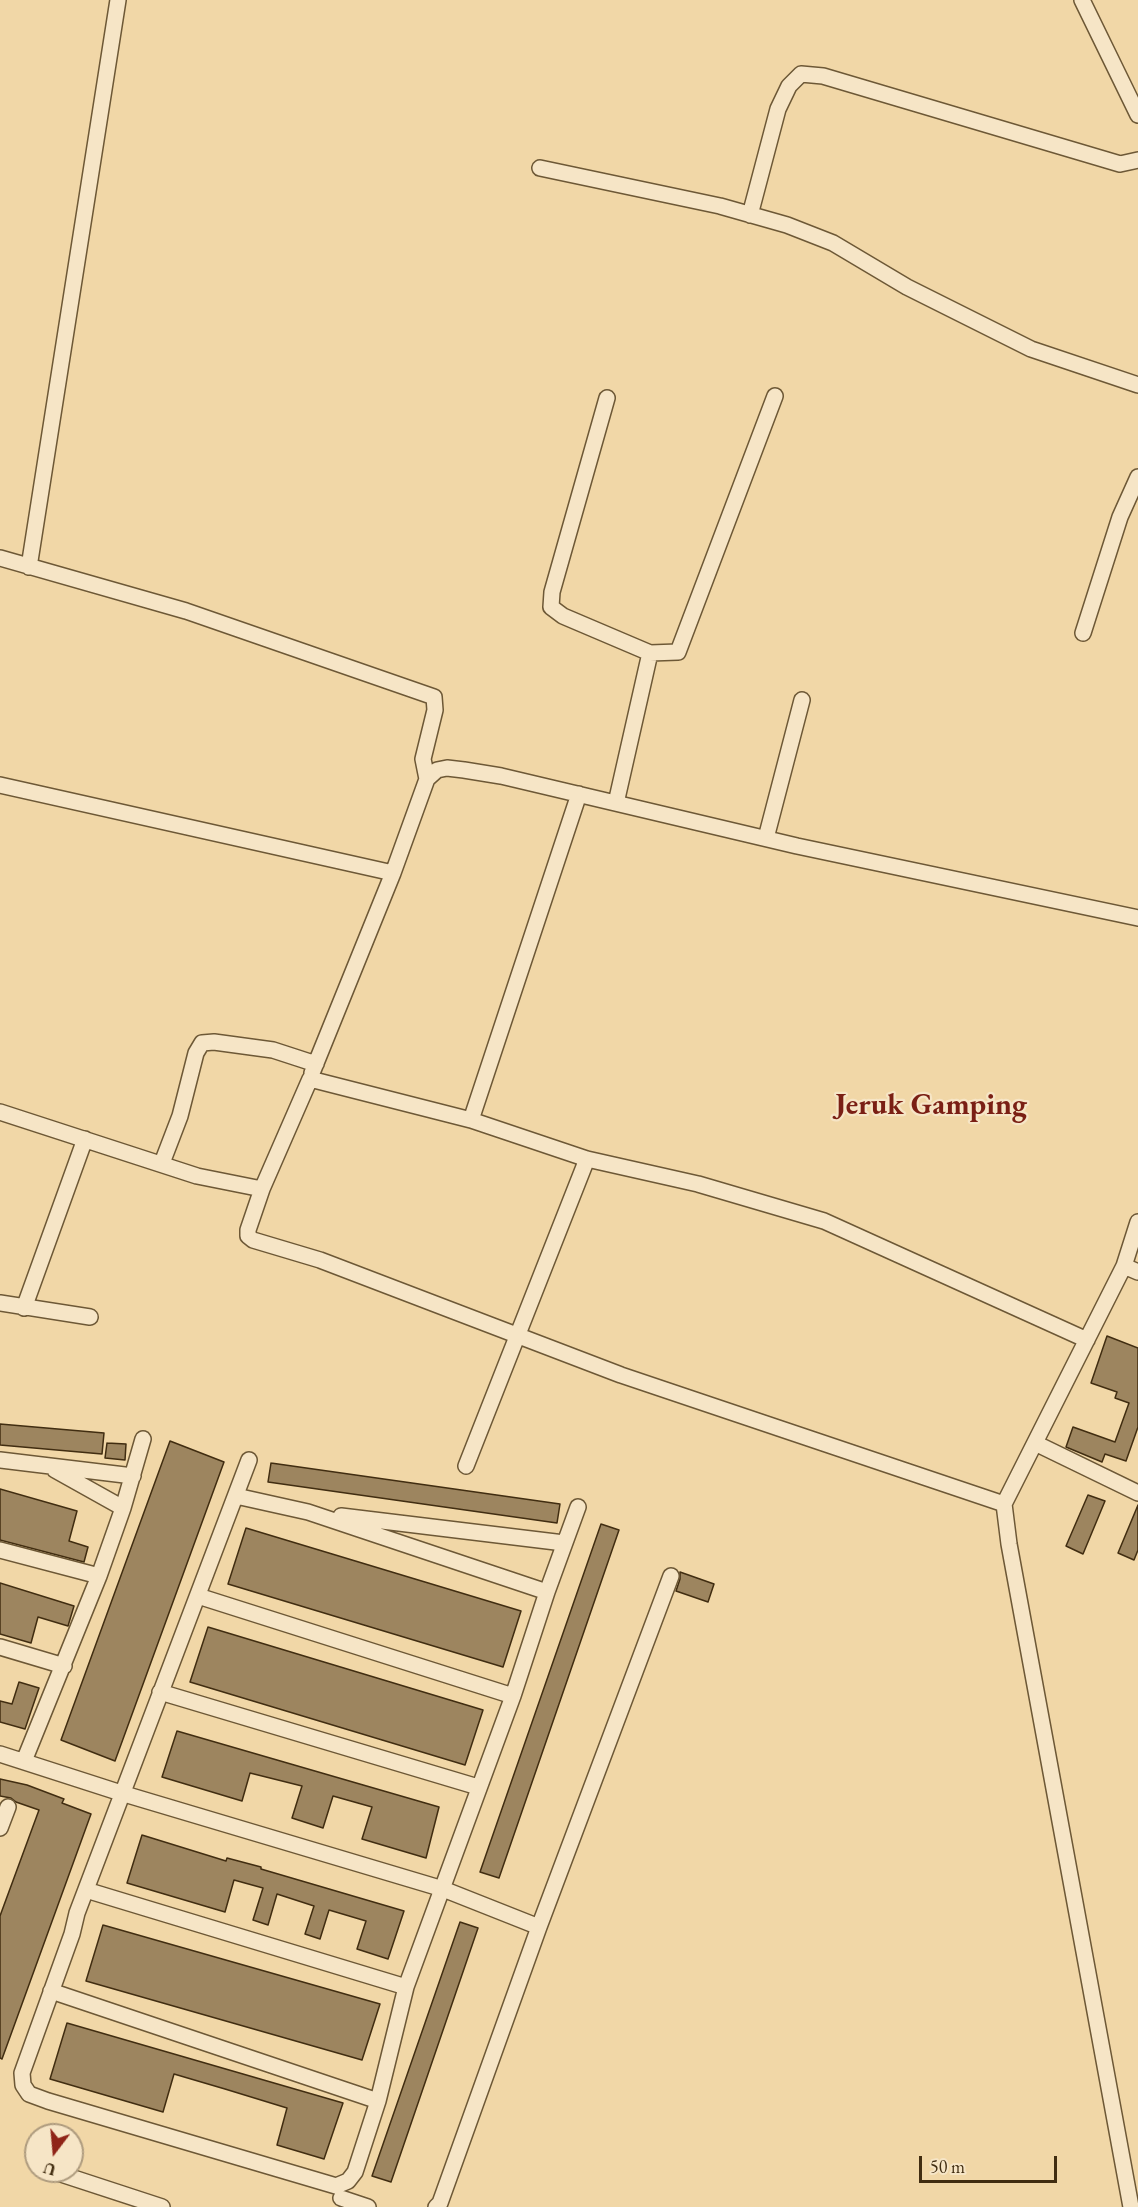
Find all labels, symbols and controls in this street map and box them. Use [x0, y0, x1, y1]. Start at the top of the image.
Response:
district label: Jeruk Gamping [835, 1088, 1027, 1124]
north arrow [24, 2123, 84, 2183]
scale bar [922, 2144, 1060, 2182]
text: 50 m [930, 2155, 965, 2178]
text: U [41, 2157, 58, 2181]

